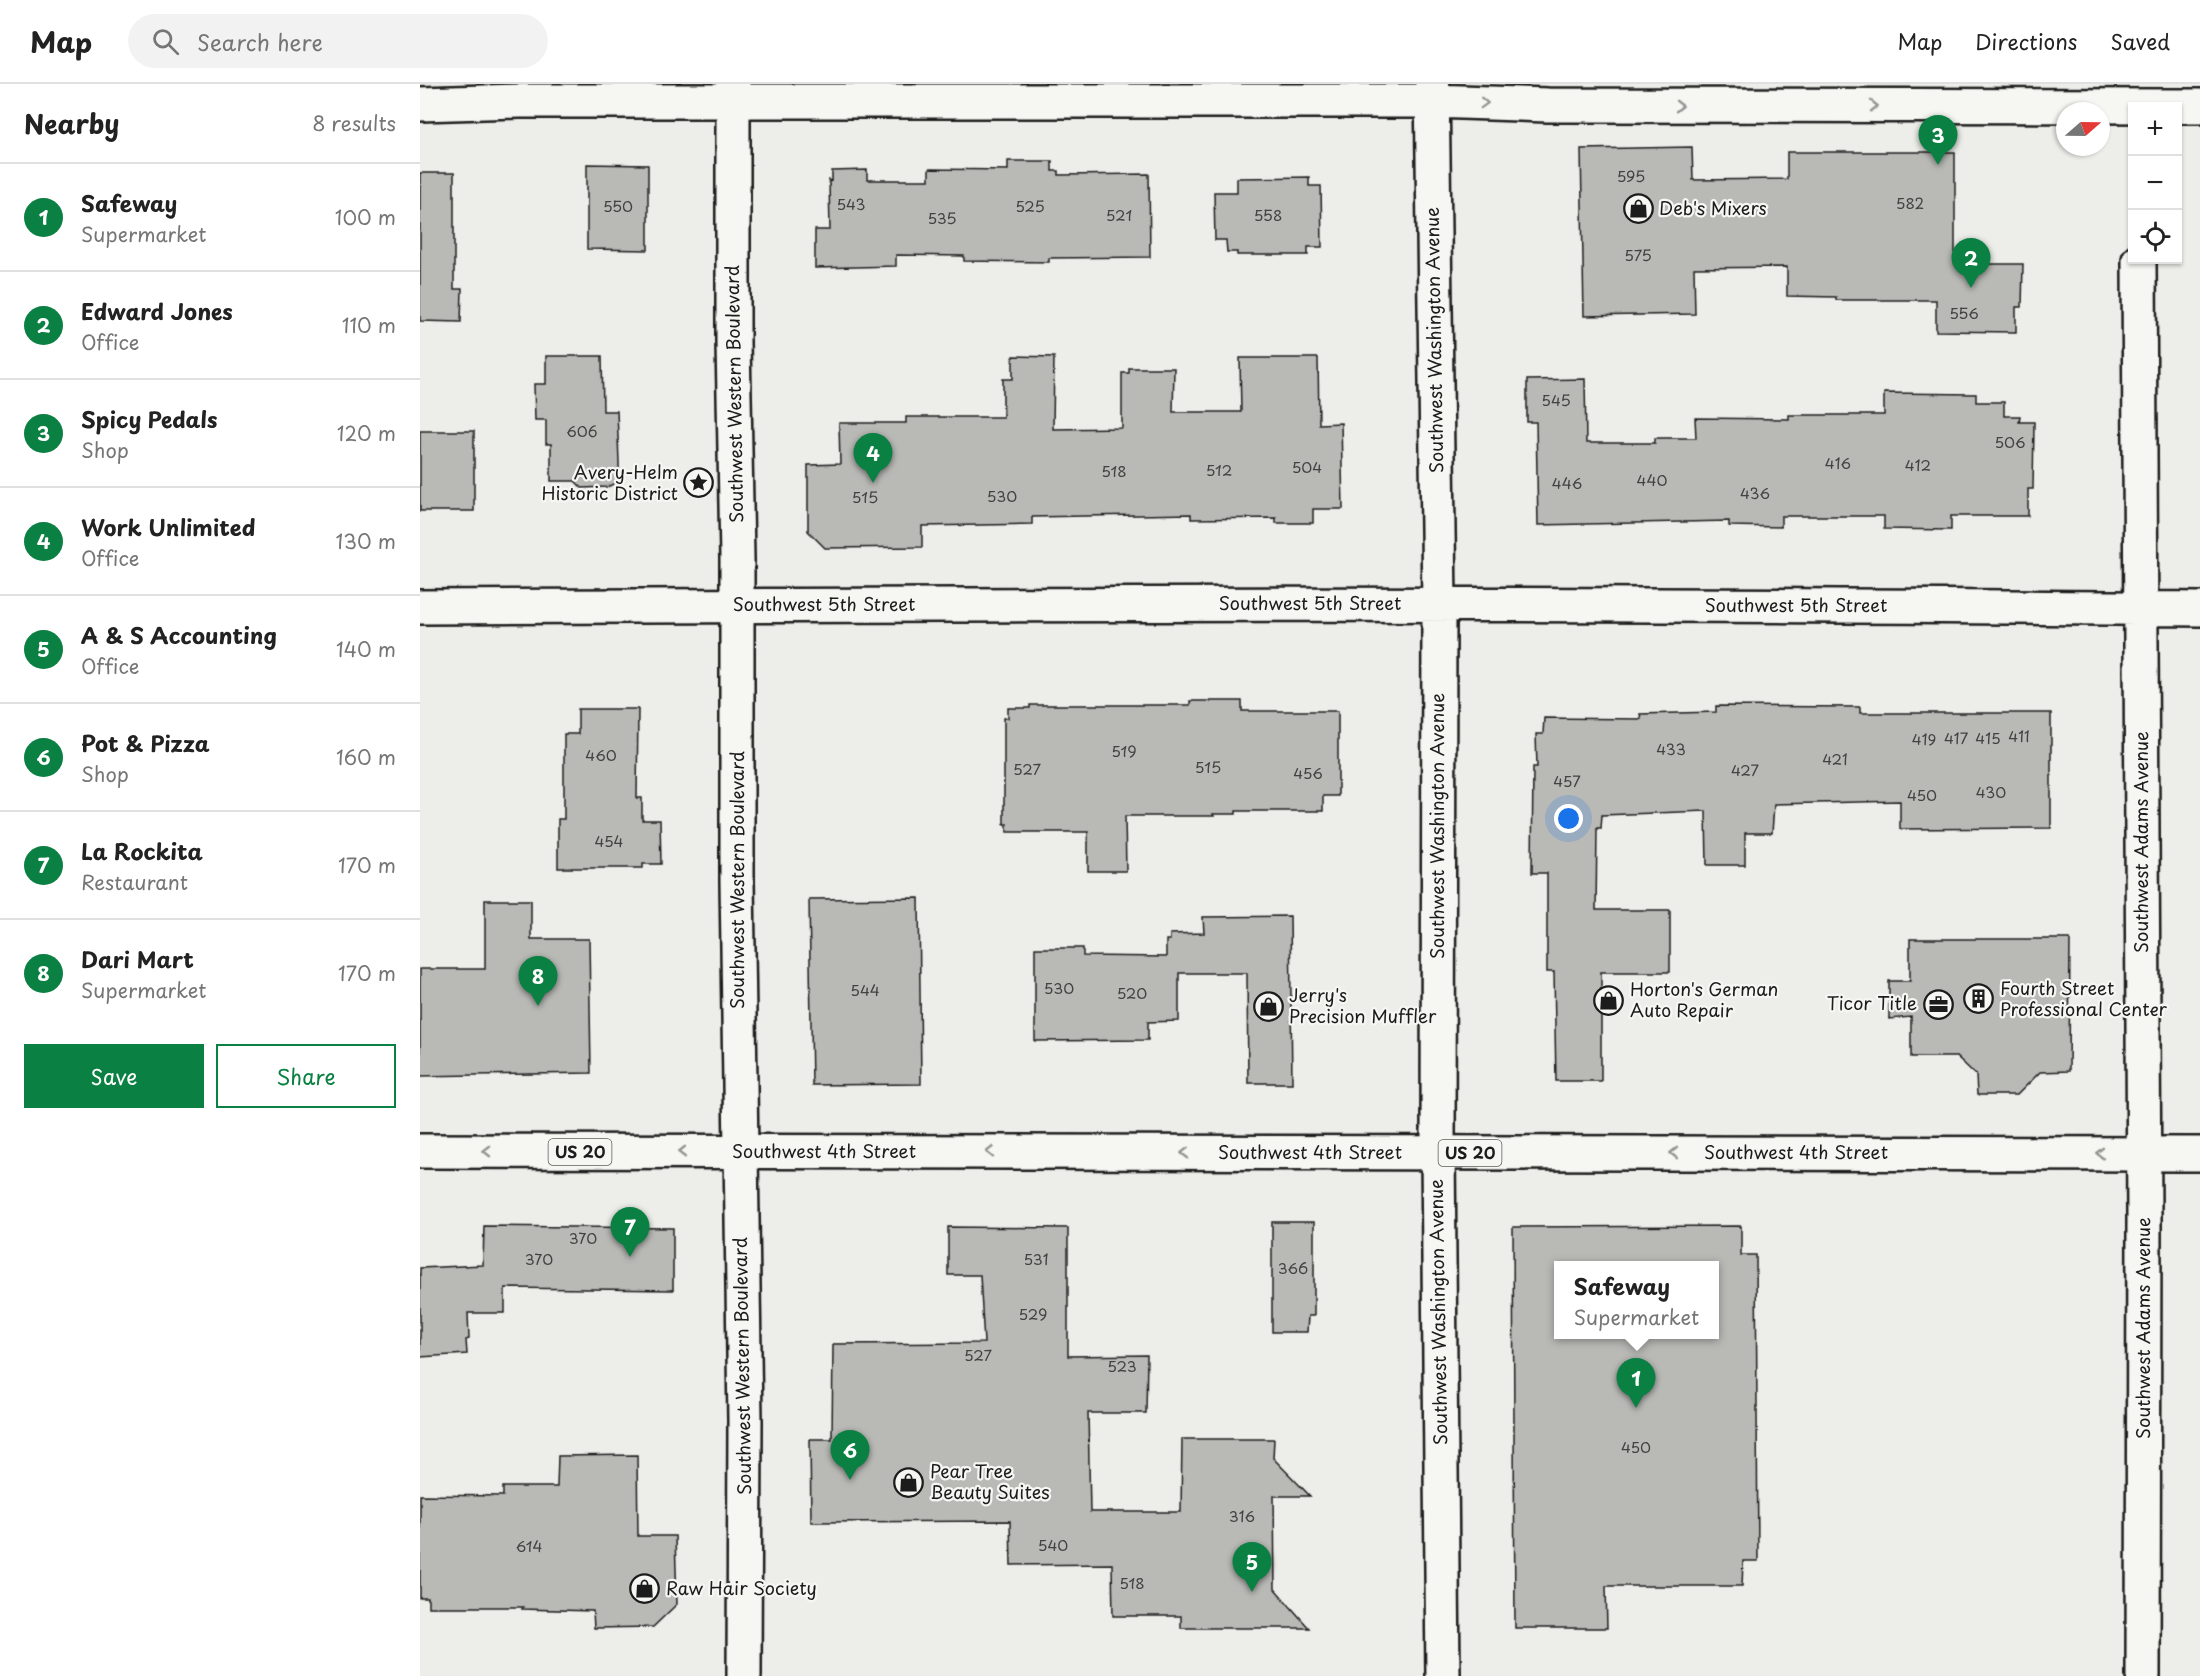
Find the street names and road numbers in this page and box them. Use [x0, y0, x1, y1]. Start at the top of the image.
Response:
street label: Southwest Washington Avenue [1418, 207, 1449, 473]
street label: Southwest Western Boulevard [718, 265, 749, 523]
street label: Southwest 5th Street [1219, 589, 1401, 616]
street label: Southwest 5th Street [733, 590, 915, 617]
street label: Southwest 5th Street [1705, 591, 1887, 618]
street label: Southwest Washington Avenue [1423, 693, 1450, 959]
street label: Southwest Adams Avenue [2127, 731, 2154, 953]
street label: Southwest Western Boulevard [723, 751, 750, 1009]
street label: Southwest 4th Street [732, 1137, 916, 1164]
street label: Southwest 4th Street [1218, 1138, 1402, 1165]
street label: Southwest 4th Street [1704, 1138, 1888, 1165]
road number: US 20 [548, 1139, 612, 1165]
road number: US 20 [1438, 1140, 1502, 1166]
street label: Southwest Washington Avenue [1422, 1179, 1453, 1445]
street label: Southwest Adams Avenue [2129, 1217, 2156, 1439]
street label: Southwest Western Boulevard [726, 1237, 757, 1495]

